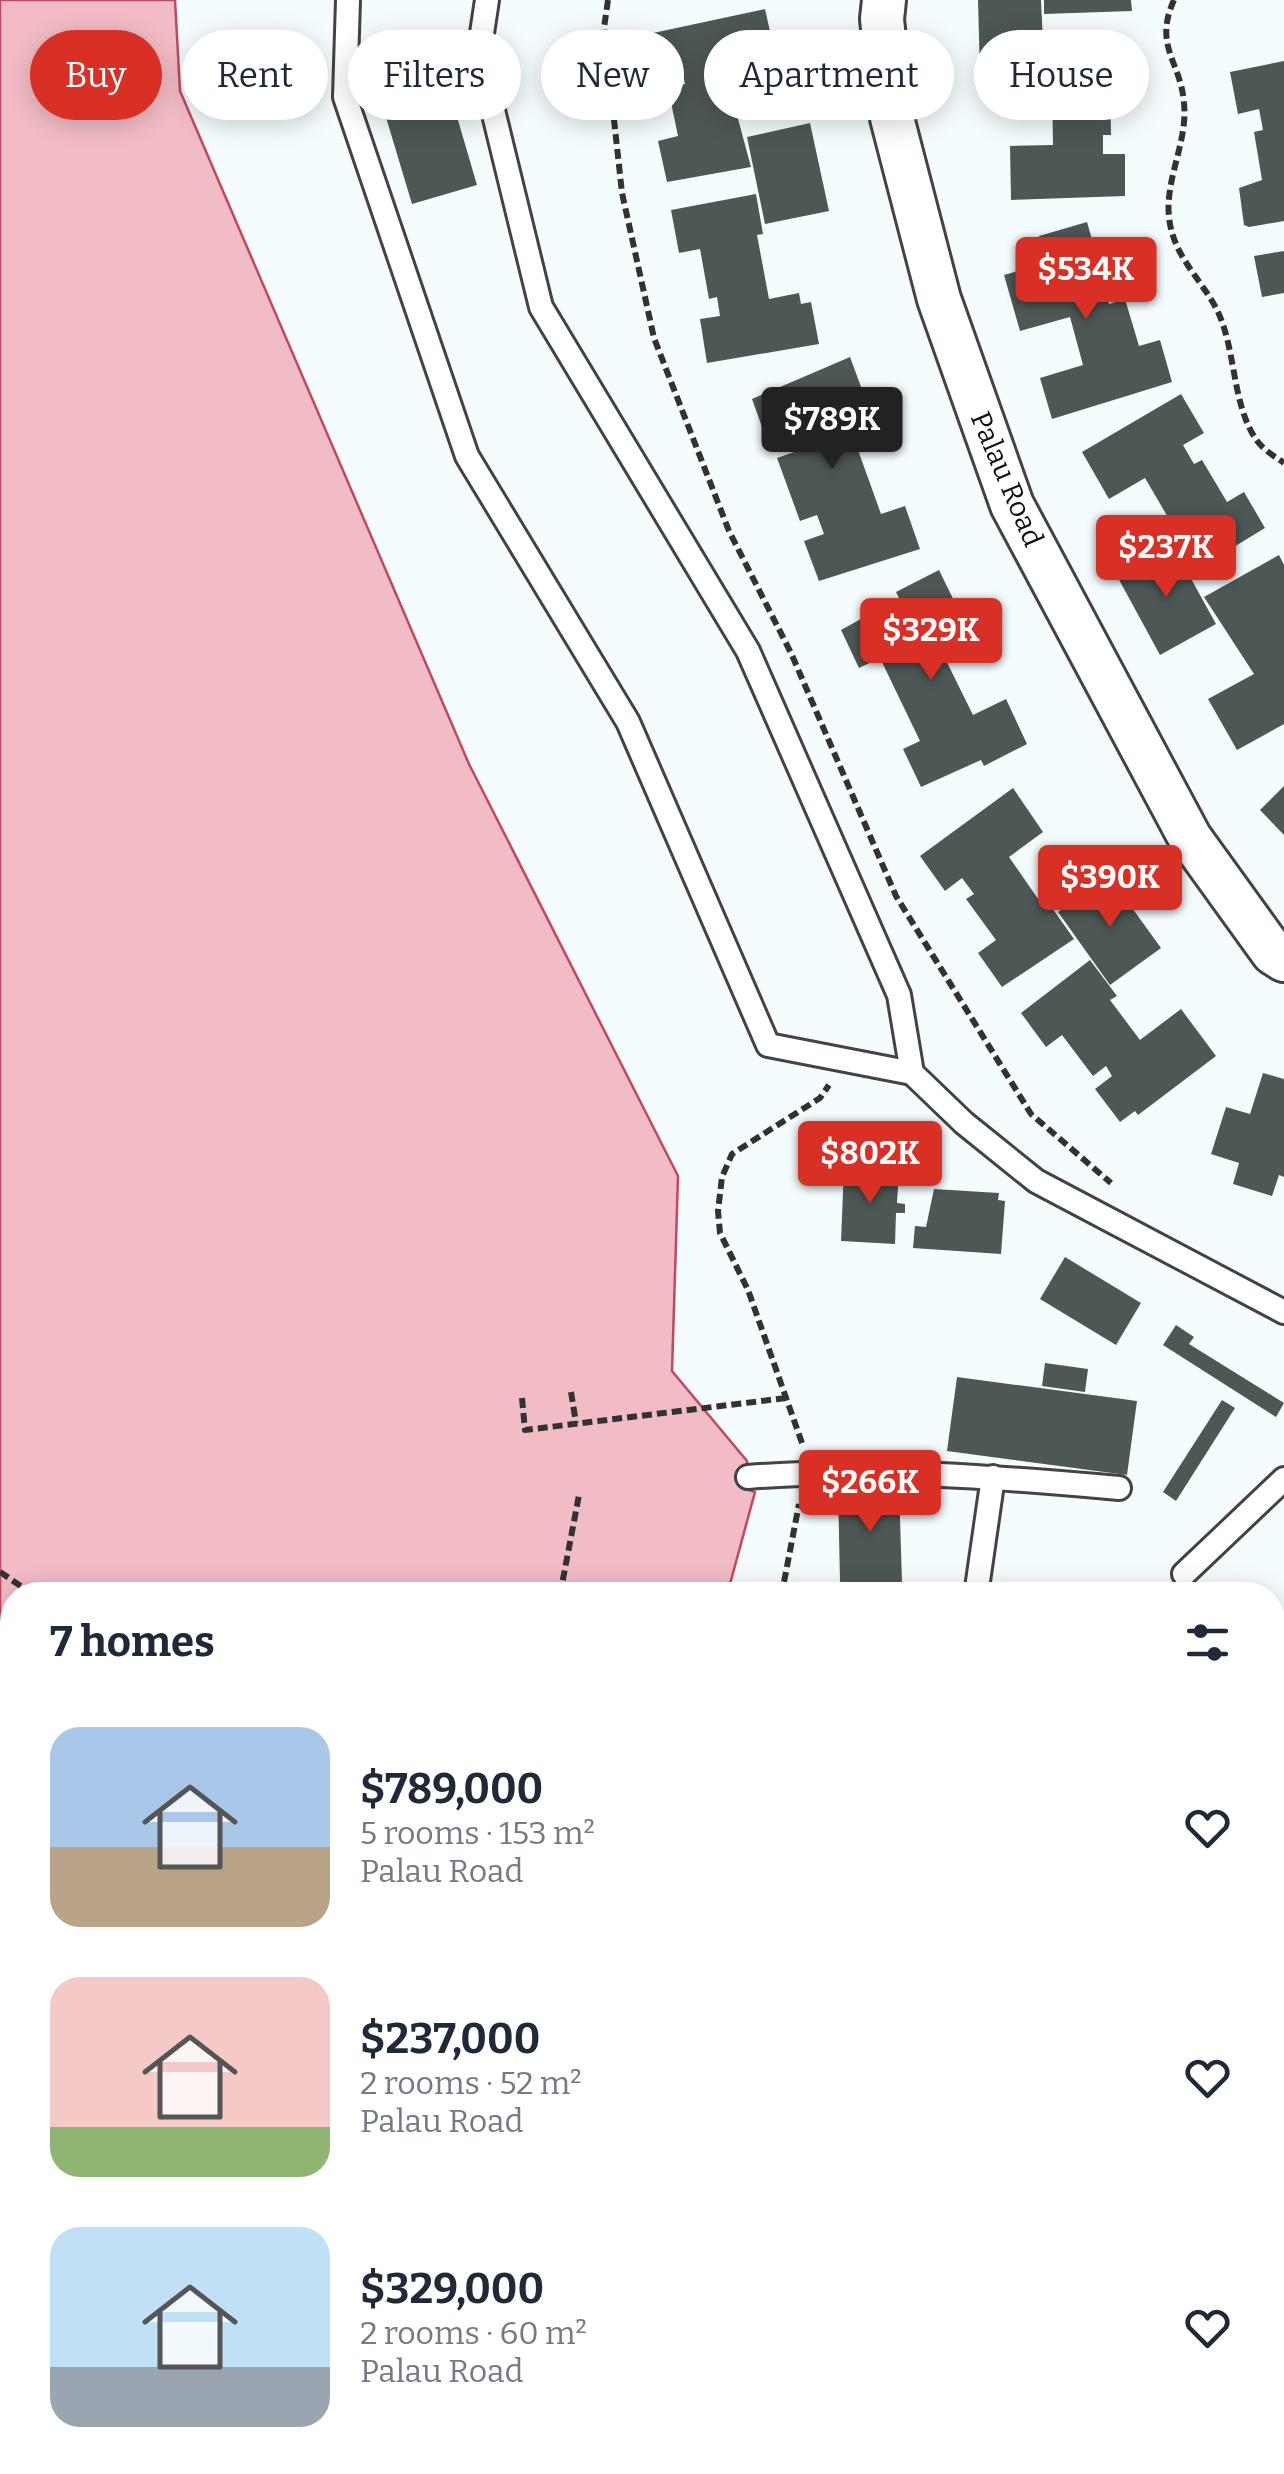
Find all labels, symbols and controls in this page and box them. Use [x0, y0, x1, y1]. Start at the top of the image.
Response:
chip: Buy [30, 30, 162, 120]
chip: Rent [182, 30, 328, 120]
chip: Filters [348, 30, 521, 120]
chip: New [541, 30, 684, 120]
chip: Apartment [704, 30, 954, 120]
chip: House [974, 30, 1149, 120]
pin: $534K [1016, 237, 1156, 322]
text: $534K [1038, 250, 1134, 288]
pin: $789K [762, 387, 902, 472]
text: $789K [784, 400, 880, 438]
street label: Palau Road [964, 407, 1050, 551]
pin: $237K [1096, 515, 1236, 600]
text: $237K [1118, 528, 1214, 566]
pin: $329K [861, 598, 1001, 683]
text: $329K [882, 611, 980, 649]
pin: $390K [1040, 845, 1180, 930]
text: $390K [1060, 858, 1160, 896]
pin: $802K [800, 1121, 940, 1206]
text: $802K [820, 1134, 920, 1172]
pin: $266K [800, 1450, 940, 1535]
text: $266K [821, 1463, 919, 1501]
icon: filters [1180, 1615, 1235, 1670]
text: 7 homes [50, 1617, 215, 1667]
text: $789,000 [360, 1764, 543, 1814]
icon: home [130, 1767, 250, 1887]
icon: heart [1180, 1800, 1235, 1855]
text: 5 rooms · 153 m² [360, 1814, 595, 1852]
text: Palau Road [360, 1852, 524, 1890]
text: $237,000 [360, 2014, 540, 2064]
icon: home [130, 2017, 250, 2137]
icon: heart [1180, 2050, 1235, 2105]
text: 2 rooms · 52 m² [360, 2064, 582, 2102]
text: Palau Road [360, 2102, 524, 2140]
text: $329,000 [360, 2264, 544, 2314]
icon: home [130, 2267, 250, 2387]
icon: heart [1180, 2300, 1235, 2355]
text: 2 rooms · 60 m² [360, 2314, 587, 2352]
text: Palau Road [360, 2352, 524, 2390]

